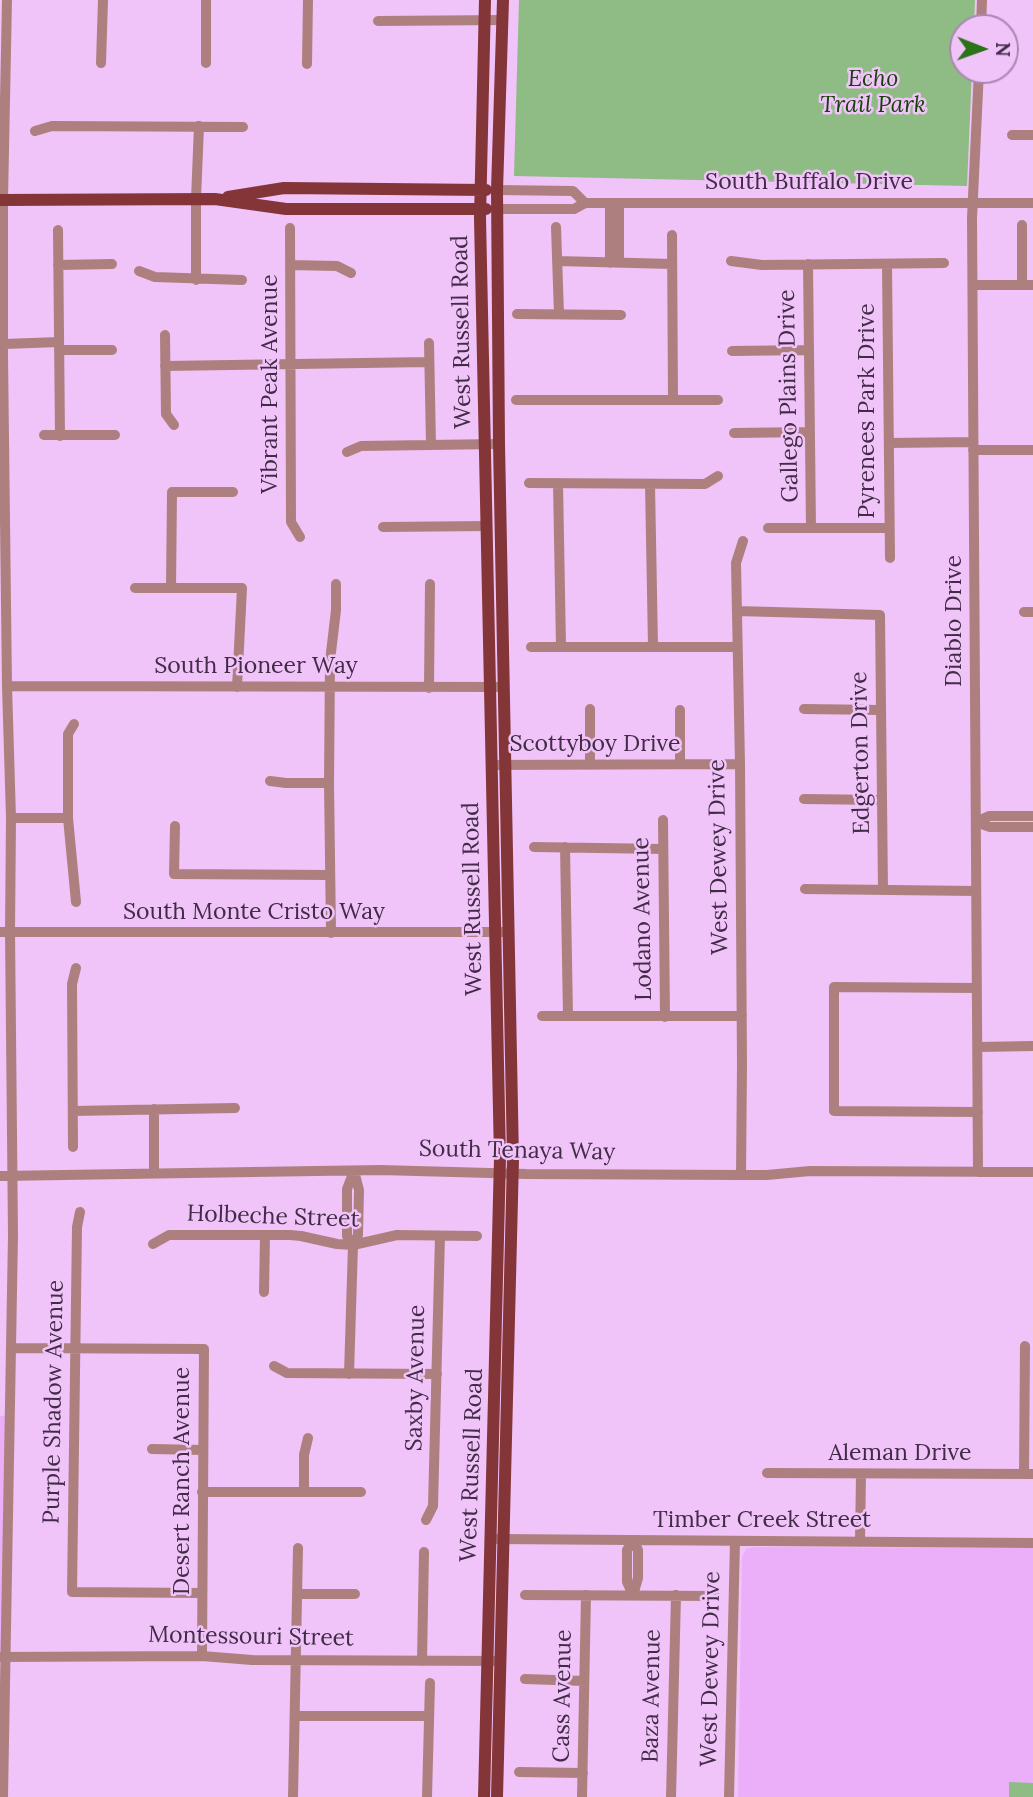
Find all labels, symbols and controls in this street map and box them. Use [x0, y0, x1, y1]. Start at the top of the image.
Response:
north arrow [949, 14, 1019, 84]
text: N [991, 42, 1015, 57]
park label: Echo Trail Park [820, 65, 926, 119]
street label: South Buffalo Drive [705, 168, 913, 196]
street label: West Russell Road [447, 235, 477, 429]
street label: Vibrant Peak Avenue [256, 274, 284, 494]
street label: Gallego Plains Drive [773, 289, 805, 503]
street label: Pyrenees Park Drive [853, 303, 881, 519]
street label: Diablo Drive [940, 555, 968, 687]
street label: South Pioneer Way [154, 652, 358, 680]
street label: Edgerton Drive [846, 671, 876, 835]
street label: Scottyboy Drive [509, 730, 681, 758]
street label: West Dewey Drive [703, 759, 735, 955]
street label: West Russell Road [458, 802, 488, 996]
street label: Lodano Avenue [628, 837, 658, 1001]
street label: South Monte Cristo Way [123, 898, 385, 926]
street label: South Tenaya Way [419, 1135, 615, 1167]
street label: Holbeche Street [186, 1200, 360, 1234]
street label: Purple Shadow Avenue [38, 1280, 70, 1524]
street label: Saxby Avenue [401, 1304, 431, 1452]
street label: Desert Ranch Avenue [168, 1367, 196, 1595]
street label: West Russell Road [455, 1368, 489, 1562]
street label: Aleman Drive [828, 1439, 972, 1467]
street label: Timber Creek Street [653, 1506, 871, 1534]
street label: West Dewey Drive [695, 1571, 727, 1767]
street label: Montessouri Street [148, 1621, 354, 1653]
street label: Cass Avenue [548, 1629, 578, 1763]
street label: Baza Avenue [637, 1629, 667, 1763]

